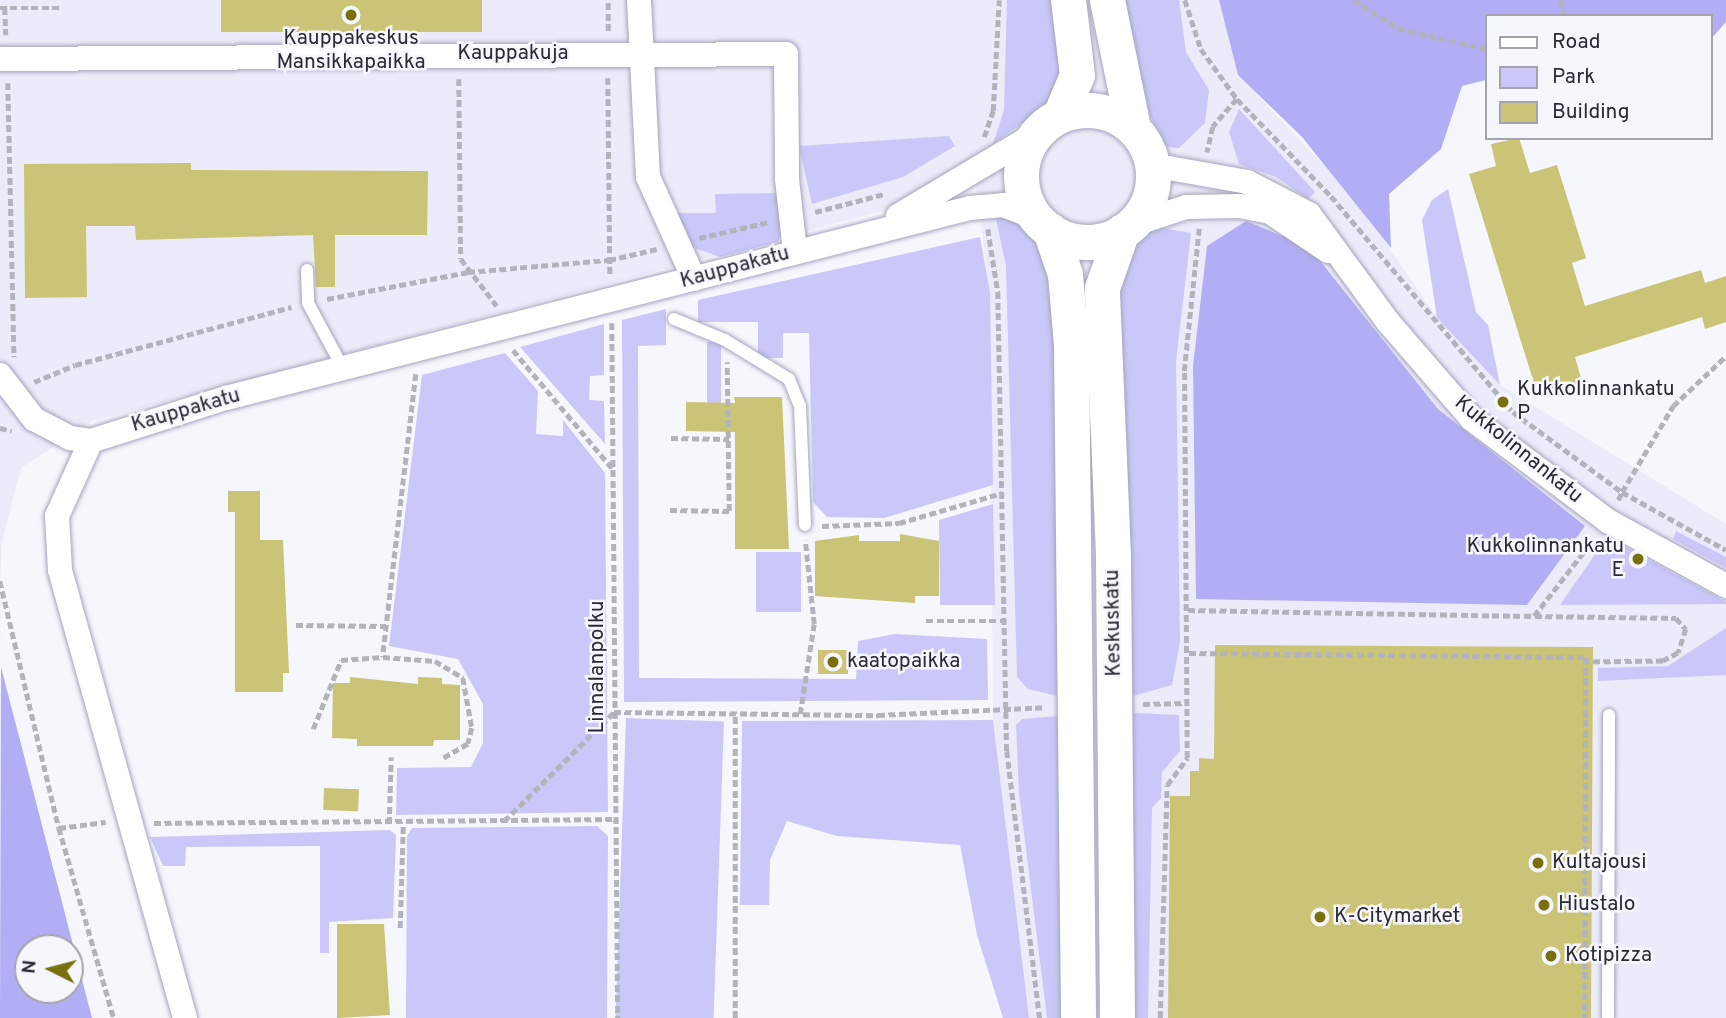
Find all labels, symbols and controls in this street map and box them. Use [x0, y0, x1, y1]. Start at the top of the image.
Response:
marker: Kauppakeskus Mansikkapaikka [343, 7, 359, 23]
legend [1484, 14, 1712, 140]
place label: Kauppakeskus Mansikkapaikka [276, 26, 426, 76]
text: Road [1552, 29, 1601, 56]
street label: Kauppakuja [457, 41, 569, 67]
text: Park [1552, 64, 1595, 91]
text: Building [1552, 99, 1630, 126]
street label: Kauppakatu [678, 241, 792, 295]
place label: Kukkolinnankatu P [1517, 377, 1675, 427]
street label: Kauppakatu [129, 383, 243, 439]
street label: Kukkolinnankatu [1449, 391, 1587, 509]
marker: Kukkolinnankatu P [1495, 394, 1511, 410]
place label: Kukkolinnankatu E [1466, 534, 1624, 584]
marker: Kukkolinnankatu E [1630, 551, 1646, 567]
street label: Keskuskatu [1100, 569, 1128, 677]
street label: Linnalanpolku [585, 600, 611, 734]
place label: kaatopaikka [847, 649, 960, 675]
marker: kaatopaikka [825, 654, 841, 670]
place label: Kultajousi [1552, 850, 1647, 876]
marker: Kultajousi [1530, 855, 1546, 871]
place label: Hiustalo [1558, 892, 1635, 918]
marker: Hiustalo [1536, 897, 1552, 913]
place label: K-Citymarket [1334, 904, 1461, 930]
marker: K-Citymarket [1312, 909, 1328, 925]
north arrow [14, 934, 84, 1004]
place label: Kotipizza [1565, 943, 1652, 969]
marker: Kotipizza [1543, 948, 1559, 964]
text: N [17, 959, 43, 975]

